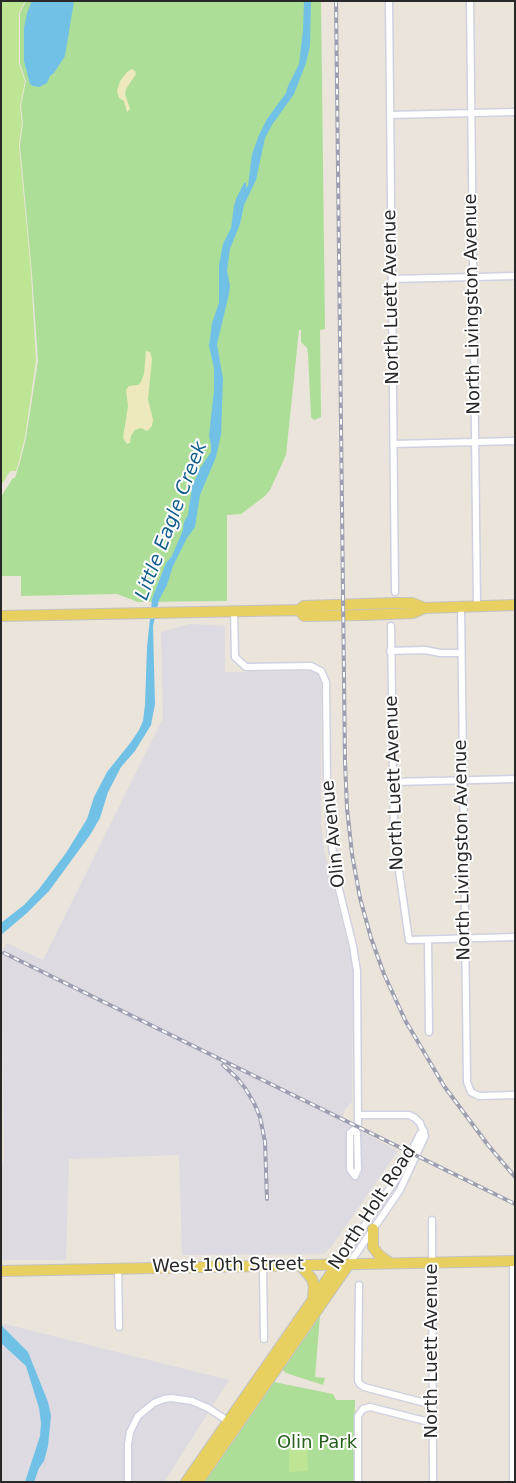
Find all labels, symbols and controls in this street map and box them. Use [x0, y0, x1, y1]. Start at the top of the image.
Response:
street label: North Livingston Avenue [460, 193, 486, 415]
street label: North Luett Avenue [380, 209, 404, 385]
water label: Little Eagle Creek [131, 439, 213, 603]
street label: North Luett Avenue [381, 695, 409, 871]
street label: North Livingston Avenue [450, 739, 476, 961]
street label: Olin Avenue [318, 779, 350, 889]
street label: North Holt Road [325, 1142, 421, 1274]
street label: West 10th Street [152, 1254, 304, 1278]
street label: North Luett Avenue [421, 1264, 443, 1438]
park label: Olin Park [277, 1432, 357, 1454]

